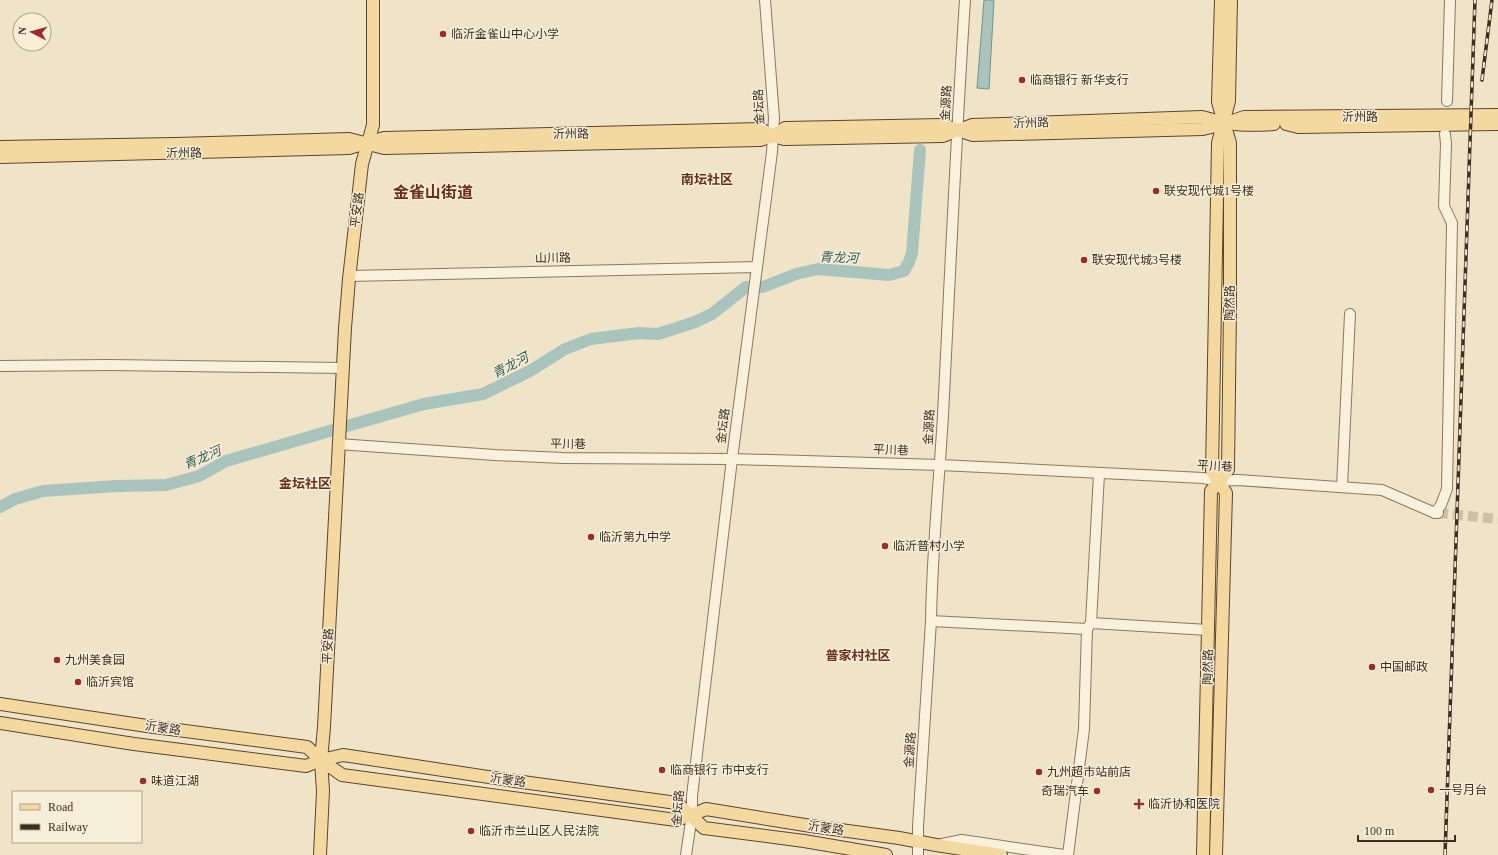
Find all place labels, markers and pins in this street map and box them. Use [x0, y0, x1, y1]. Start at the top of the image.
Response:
place label: 临沂金雀山中心小学 [451, 27, 559, 41]
marker: 临沂金雀山中心小学 [438, 29, 448, 39]
place label: 临商银行 新华支行 [1030, 73, 1129, 87]
marker: 临商银行 新华支行 [1017, 75, 1027, 85]
place label: 联安现代城1号楼 [1164, 184, 1254, 198]
marker: 联安现代城1号楼 [1151, 186, 1161, 196]
place label: 联安现代城3号楼 [1092, 253, 1182, 267]
marker: 联安现代城3号楼 [1079, 255, 1089, 265]
place label: 临沂第九中学 [599, 530, 671, 544]
marker: 临沂第九中学 [586, 532, 596, 542]
place label: 临沂普村小学 [893, 539, 965, 553]
marker: 临沂普村小学 [880, 541, 890, 551]
place label: 九州美食园 [65, 653, 125, 667]
marker: 九州美食园 [52, 655, 62, 665]
place label: 中国邮政 [1380, 660, 1428, 674]
marker: 中国邮政 [1367, 662, 1377, 672]
place label: 临沂宾馆 [86, 675, 134, 689]
marker: 临沂宾馆 [73, 677, 83, 687]
place label: 临商银行 市中支行 [670, 763, 769, 777]
marker: 临商银行 市中支行 [657, 765, 667, 775]
place label: 九州超市站前店 [1047, 765, 1131, 779]
marker: 九州超市站前店 [1034, 767, 1044, 777]
place label: 味道江湖 [151, 774, 199, 788]
marker: 味道江湖 [138, 776, 148, 786]
place label: 一号月台 [1439, 783, 1487, 797]
place label: 奇瑞汽车 [1041, 784, 1089, 798]
marker: 一号月台 [1426, 785, 1436, 795]
marker: 奇瑞汽车 [1092, 786, 1102, 796]
place label: 临沂协和医院 [1148, 797, 1220, 811]
marker: 临沂协和医院 [1133, 798, 1145, 810]
place label: 临沂市兰山区人民法院 [479, 824, 599, 838]
marker: 临沂市兰山区人民法院 [466, 826, 476, 836]

